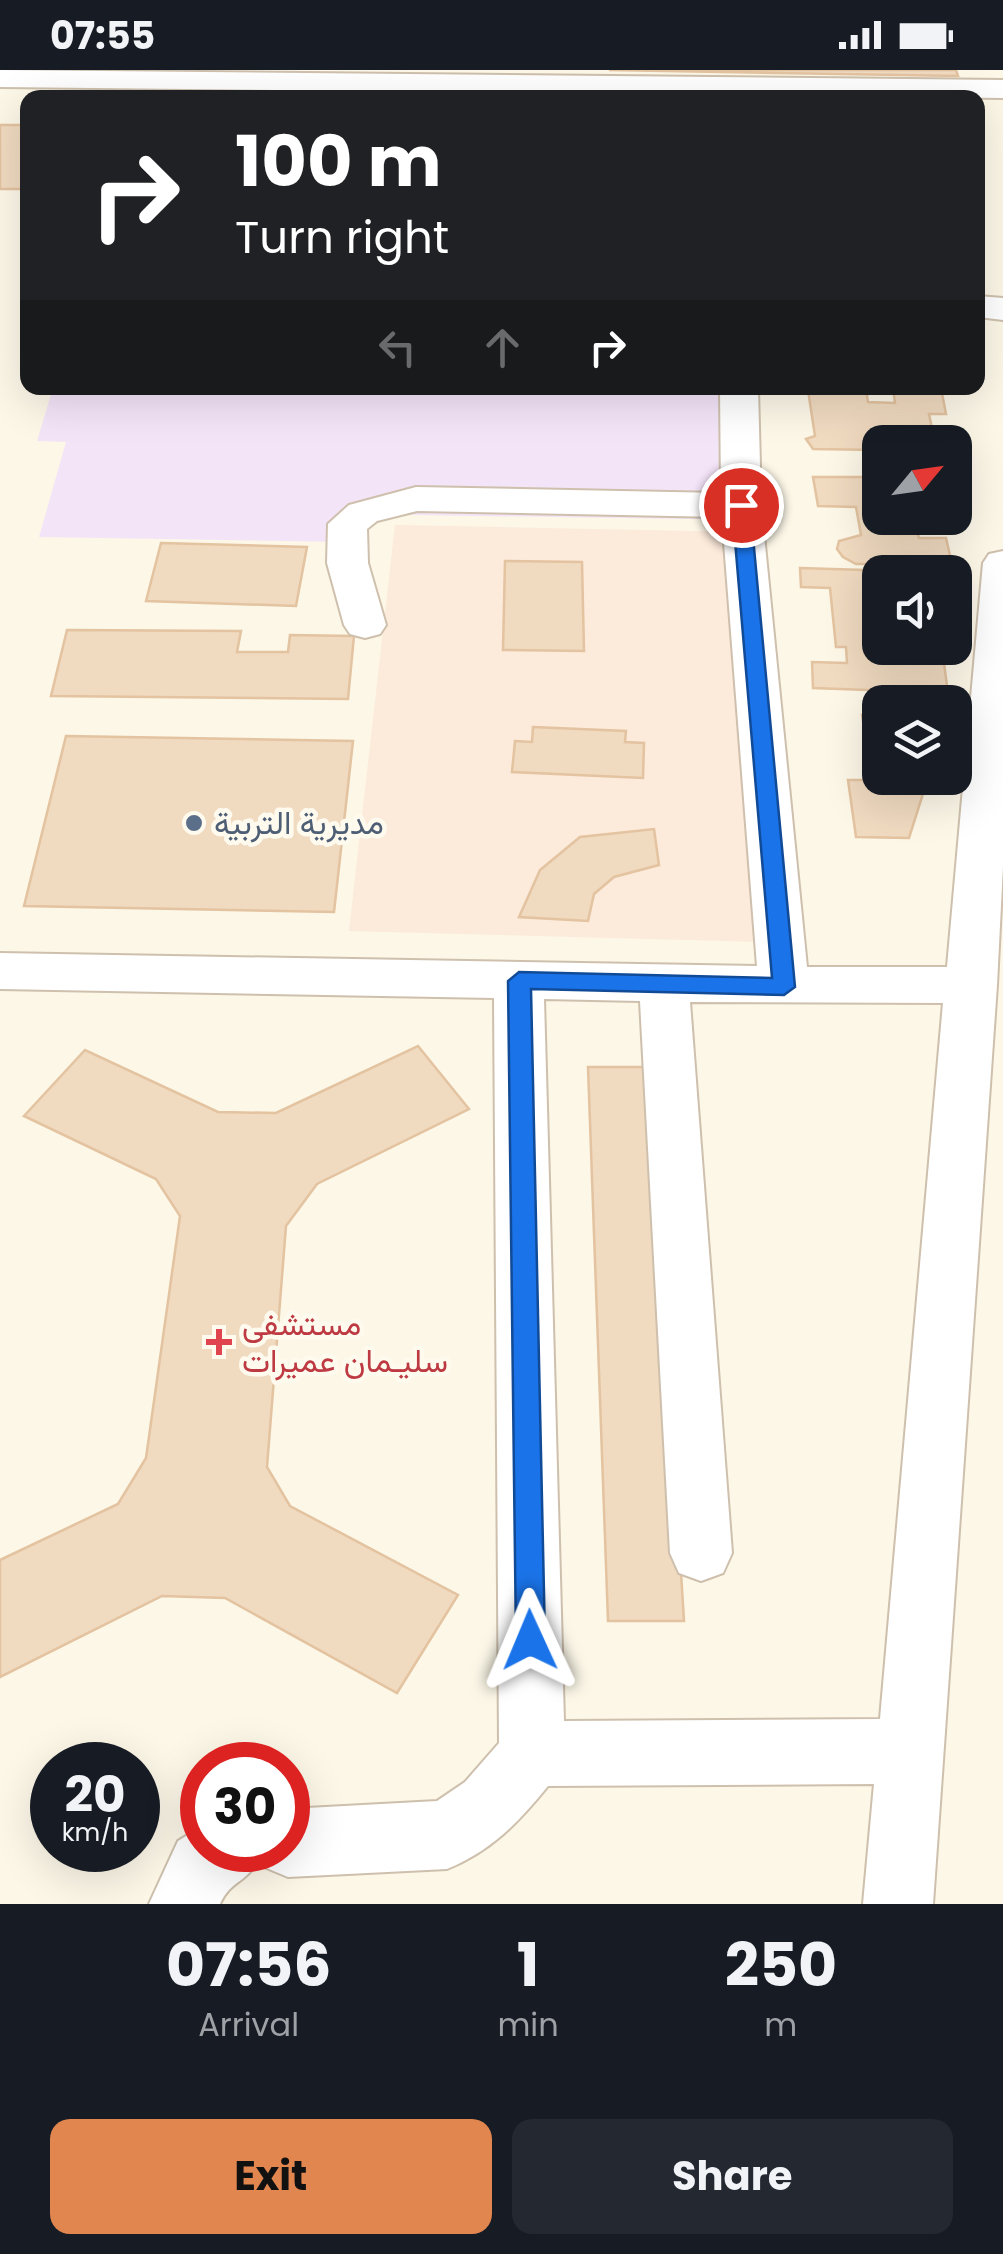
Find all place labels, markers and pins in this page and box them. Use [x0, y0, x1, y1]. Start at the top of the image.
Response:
pin [699, 463, 784, 548]
place label: مديرية التربية [214, 800, 384, 845]
marker: مديرية التربية [183, 812, 205, 834]
place label: مستشفى سليـمان عميرات [242, 1301, 448, 1383]
marker: مستشفى سليـمان عميرات [206, 1329, 232, 1355]

